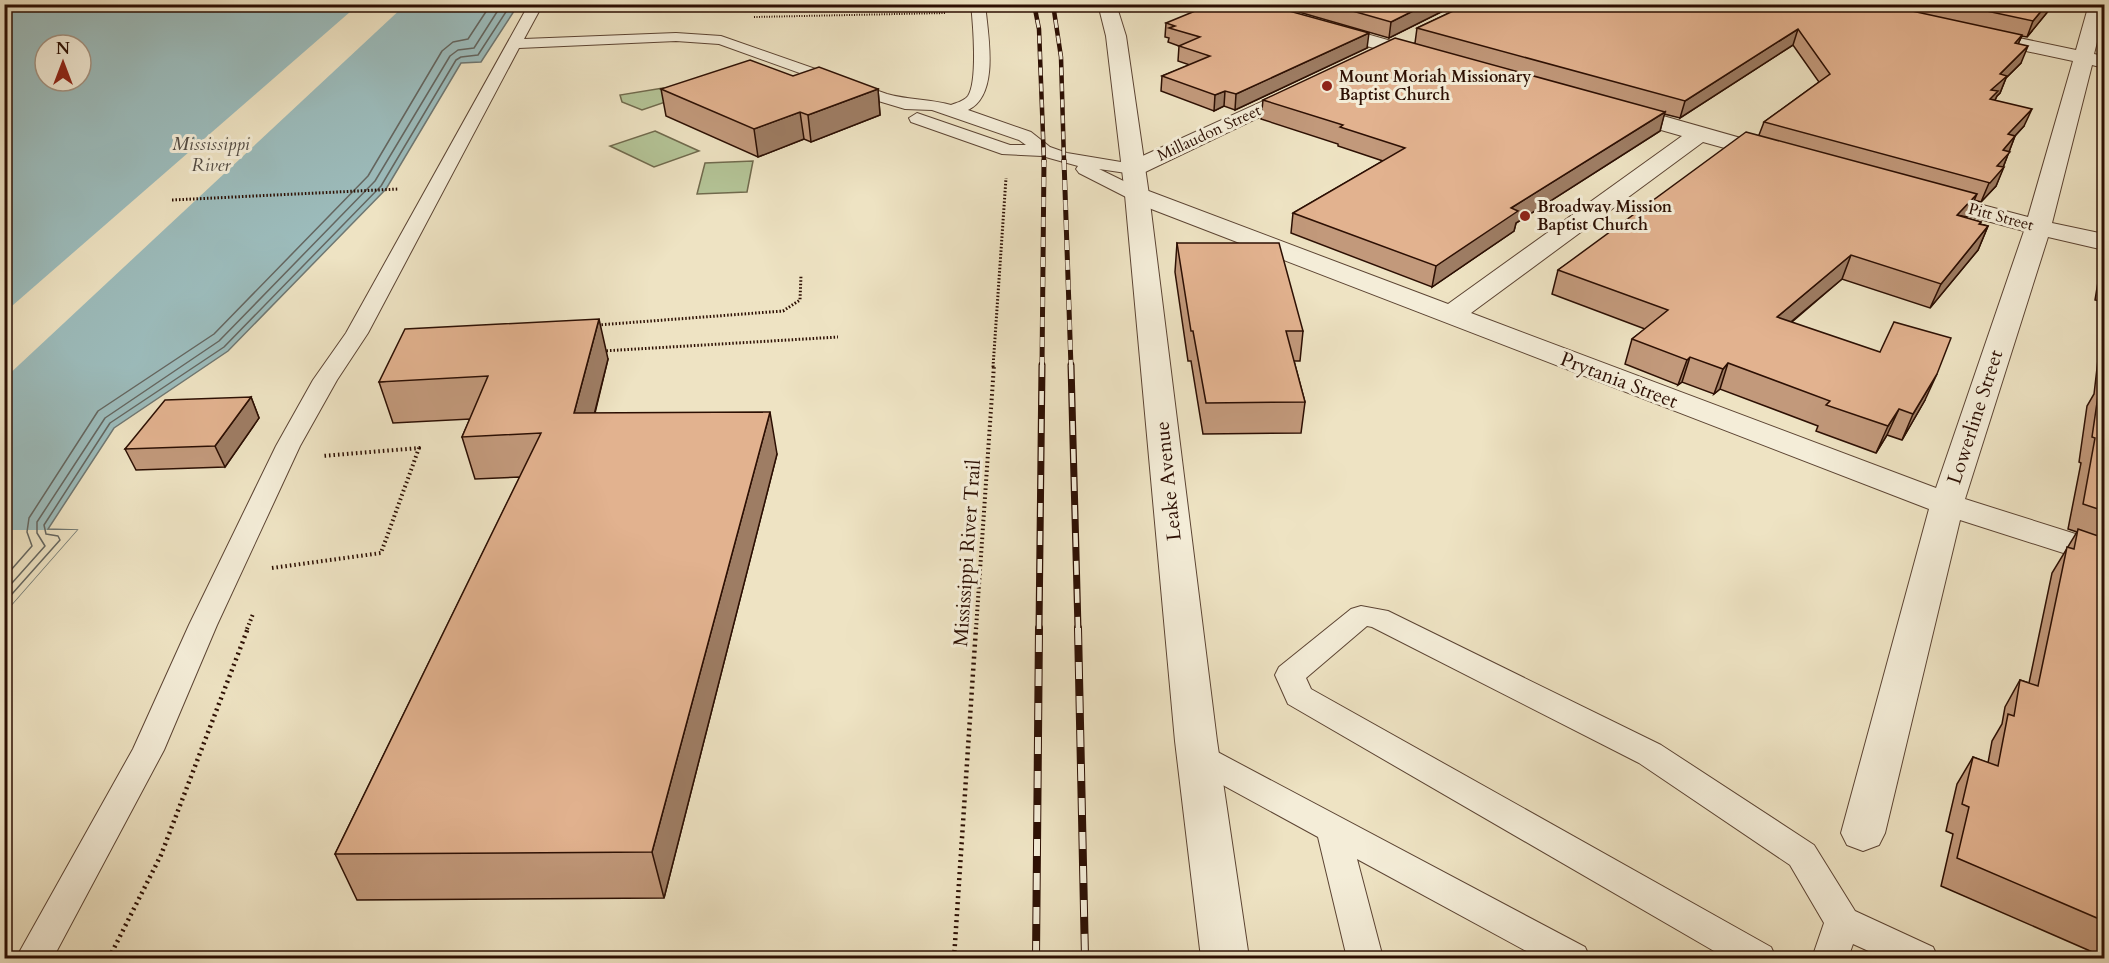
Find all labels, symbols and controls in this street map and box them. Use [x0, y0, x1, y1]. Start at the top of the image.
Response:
north arrow [33, 33, 93, 93]
text: N [56, 38, 70, 60]
place label: Mount Moriah Missionary Baptist Church [1339, 66, 1531, 106]
marker: Mount Moriah Missionary Baptist Church [1320, 79, 1334, 93]
street label: Millaudon Street [1153, 99, 1265, 167]
water label: Mississippi River [172, 132, 251, 178]
place label: Broadway Mission Baptist Church [1537, 196, 1673, 236]
street label: Pitt Street [1966, 198, 2036, 236]
marker: Broadway Mission Baptist Church [1518, 209, 1532, 223]
street label: Prytania Street [1556, 345, 1682, 415]
street label: Lowerline Street [1941, 346, 2010, 488]
street label: Leake Avenue [1148, 420, 1188, 542]
street label: Mississippi River Trail [947, 459, 987, 647]

